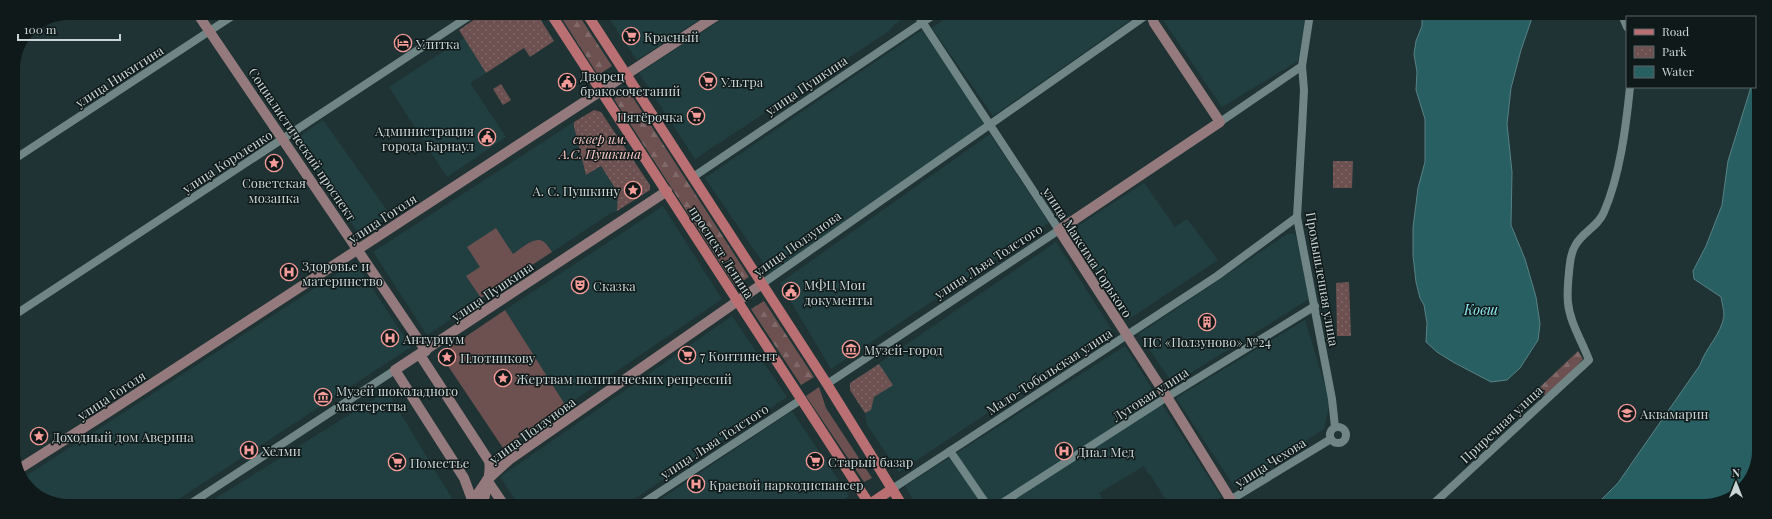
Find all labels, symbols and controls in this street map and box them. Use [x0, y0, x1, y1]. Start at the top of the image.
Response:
scale bar [18, 16, 120, 42]
legend [1626, 16, 1756, 88]
text: 100 m [24, 21, 57, 37]
text: Road [1662, 23, 1689, 39]
supermarket icon: Красный [621, 26, 641, 46]
place label: Красный [644, 28, 699, 45]
hotel icon: Улитка [393, 33, 413, 53]
place label: Улитка [415, 35, 460, 52]
street label: улица Никитина [71, 41, 167, 111]
text: Park [1662, 43, 1687, 59]
street label: улица Пушкина [761, 51, 851, 119]
text: Water [1661, 63, 1695, 79]
street label: Социалистический проспект [245, 64, 361, 224]
place label: Дворец бракосочетаний [580, 67, 680, 99]
supermarket icon: Ультра [698, 71, 718, 91]
public building icon: Дворец бракосочетаний [557, 72, 577, 92]
place label: Ультра [720, 73, 764, 90]
supermarket icon: Пятёрочка [686, 106, 706, 126]
place label: Пятёрочка [617, 108, 684, 125]
place label: Администрация города Барнаул [374, 122, 474, 154]
street label: улица Короленко [178, 126, 275, 197]
public building icon: Администрация города Барнаул [477, 127, 497, 147]
park label: сквер им. А.С. Пушкина [557, 130, 641, 162]
place icon: Советская мозаика [264, 153, 284, 173]
place label: Советская мозаика [242, 174, 306, 206]
place icon: А. С. Пушкину [623, 180, 643, 200]
place label: А. С. Пушкину [532, 182, 620, 199]
street label: улица Максима Горького [1039, 183, 1137, 320]
street label: улица Гоголя [344, 190, 419, 247]
street label: проспект Ленина [686, 202, 759, 302]
street label: улица Ползунова [749, 206, 844, 280]
street label: Промышленная улица [1303, 211, 1343, 348]
street label: улица Льва Толстого [930, 220, 1045, 303]
place label: Здоровье и материнство [302, 257, 383, 289]
street label: улица Пушкина [447, 257, 537, 325]
hospital icon: Здоровье и материнство [279, 262, 299, 282]
theatre icon: Сказка [570, 275, 590, 295]
place label: МФЦ Мои документы [804, 276, 873, 308]
place label: Сказка [593, 277, 636, 294]
public building icon: МФЦ Мои документы [781, 281, 801, 301]
water label: Ковш [1463, 300, 1498, 319]
building icon: ПС «Ползуново» №24 [1197, 312, 1217, 332]
street label: Мало-Тобольская улица [983, 324, 1115, 418]
hospital icon: Антуриум [380, 328, 400, 348]
place label: Антуриум [402, 330, 464, 347]
place label: ПС «Ползуново» №24 [1143, 333, 1271, 350]
museum icon: Музей-город [841, 339, 861, 359]
place label: Музей-город [864, 341, 943, 358]
supermarket icon: 7 Континент [677, 345, 697, 365]
place icon: Плотникову [437, 347, 457, 367]
place label: 7 Континент [700, 347, 777, 364]
place label: Плотникову [460, 349, 536, 366]
street label: Луговая улица [1108, 363, 1192, 425]
street label: улица Гоголя [73, 367, 148, 424]
place icon: Жертвам политических репрессий [493, 368, 513, 388]
place label: Жертвам политических репрессий [516, 370, 732, 387]
street label: Приречная улица [1456, 381, 1546, 467]
place label: Музей шоколадного мастерства [336, 382, 458, 414]
museum icon: Музей шоколадного мастерства [313, 387, 333, 407]
street label: улица Ползунова [485, 393, 579, 468]
street label: улица Льва Толстого [656, 400, 771, 483]
school or university icon: Аквамарин [1617, 403, 1637, 423]
place label: Аквамарин [1639, 405, 1709, 422]
place icon: Доходный дом Аверина [29, 426, 49, 446]
place label: Доходный дом Аверина [52, 428, 194, 445]
street label: улица Чехова [1231, 433, 1309, 491]
hospital icon: Хелми [239, 440, 259, 460]
hospital icon: Диал Мед [1054, 441, 1074, 461]
place label: Хелми [262, 442, 301, 459]
place label: Диал Мед [1077, 443, 1135, 460]
supermarket icon: Старый базар [805, 451, 825, 471]
supermarket icon: Поместье [387, 452, 407, 472]
place label: Старый базар [828, 453, 913, 470]
place label: Поместье [410, 454, 470, 471]
north arrow [1716, 463, 1756, 503]
text: N [1732, 465, 1740, 480]
hospital icon: Краевой наркодиспансер [686, 474, 706, 494]
place label: Краевой наркодиспансер [709, 476, 864, 493]

